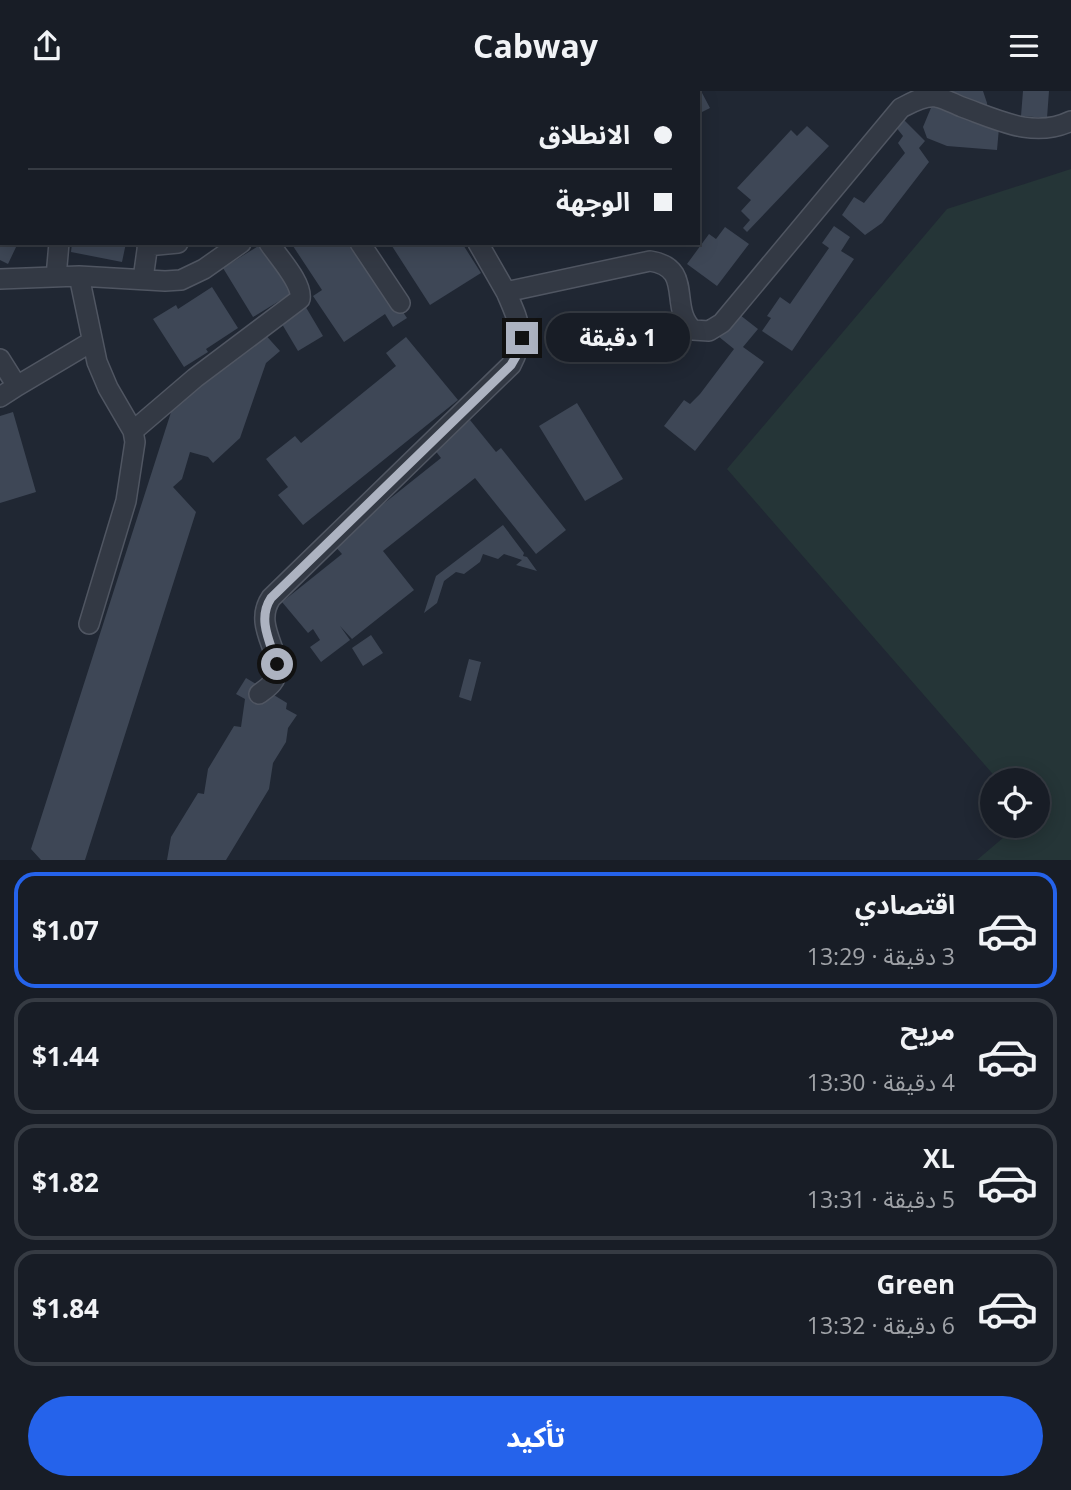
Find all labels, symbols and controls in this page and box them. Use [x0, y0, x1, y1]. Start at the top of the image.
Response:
text: Cabway [473, 24, 598, 67]
icon: share [28, 27, 66, 65]
icon: menu [1005, 27, 1043, 65]
text: الانطلاق [539, 116, 630, 152]
text: الوجهة [556, 183, 630, 219]
callout: 1 دقيقة [546, 313, 690, 363]
text: 1 دقيقة [580, 321, 657, 353]
route end [506, 322, 538, 354]
route start [261, 648, 293, 680]
map controls [980, 768, 1050, 838]
button: locate [980, 768, 1050, 838]
text: اقتصادي [855, 886, 955, 922]
icon: car [976, 899, 1039, 962]
text: $1.07 [32, 912, 99, 948]
text: 3 دقيقة · 13:29 [807, 940, 955, 972]
text: مريح [900, 1012, 955, 1048]
icon: car [976, 1025, 1039, 1088]
text: $1.44 [32, 1038, 99, 1074]
text: 4 دقيقة · 13:30 [807, 1066, 955, 1098]
text: XL [923, 1140, 955, 1176]
icon: car [976, 1151, 1039, 1214]
text: $1.82 [32, 1164, 99, 1200]
text: 5 دقيقة · 13:31 [807, 1183, 955, 1215]
text: Green [877, 1266, 955, 1302]
icon: car [976, 1277, 1039, 1340]
text: $1.84 [32, 1290, 99, 1326]
text: 6 دقيقة · 13:32 [807, 1309, 955, 1341]
button: تأكيد [28, 1396, 1043, 1476]

